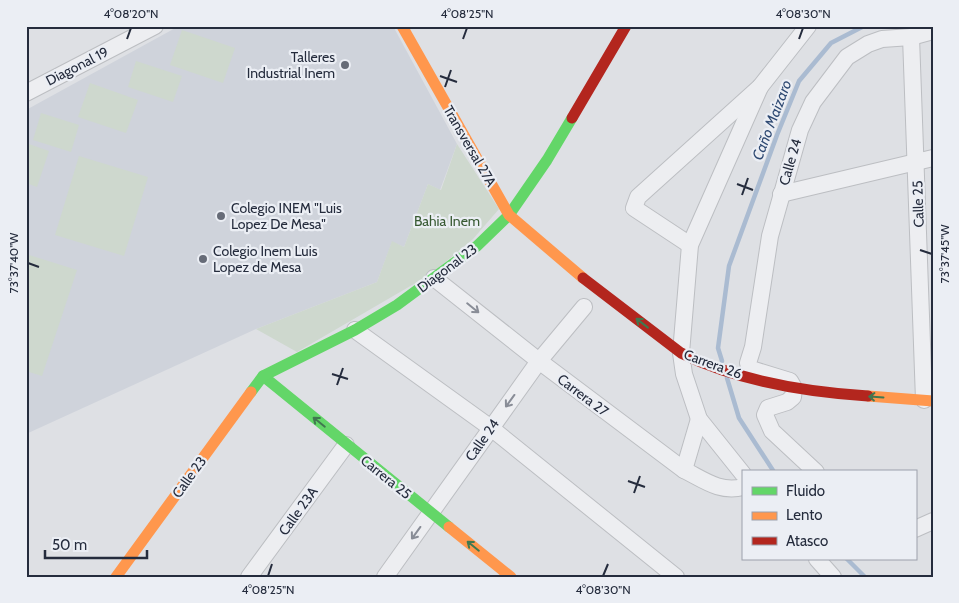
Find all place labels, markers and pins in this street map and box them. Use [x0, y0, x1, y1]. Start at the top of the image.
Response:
place label: Talleres Industrial Inem [247, 48, 335, 82]
marker: Talleres Industrial Inem [339, 59, 351, 71]
place label: Colegio INEM "Luis Lopez De Mesa" [231, 199, 342, 233]
marker: Colegio INEM "Luis Lopez De Mesa" [215, 210, 227, 222]
place label: Colegio Inem Luis Lopez de Mesa [213, 242, 318, 276]
marker: Colegio Inem Luis Lopez de Mesa [197, 253, 209, 265]

